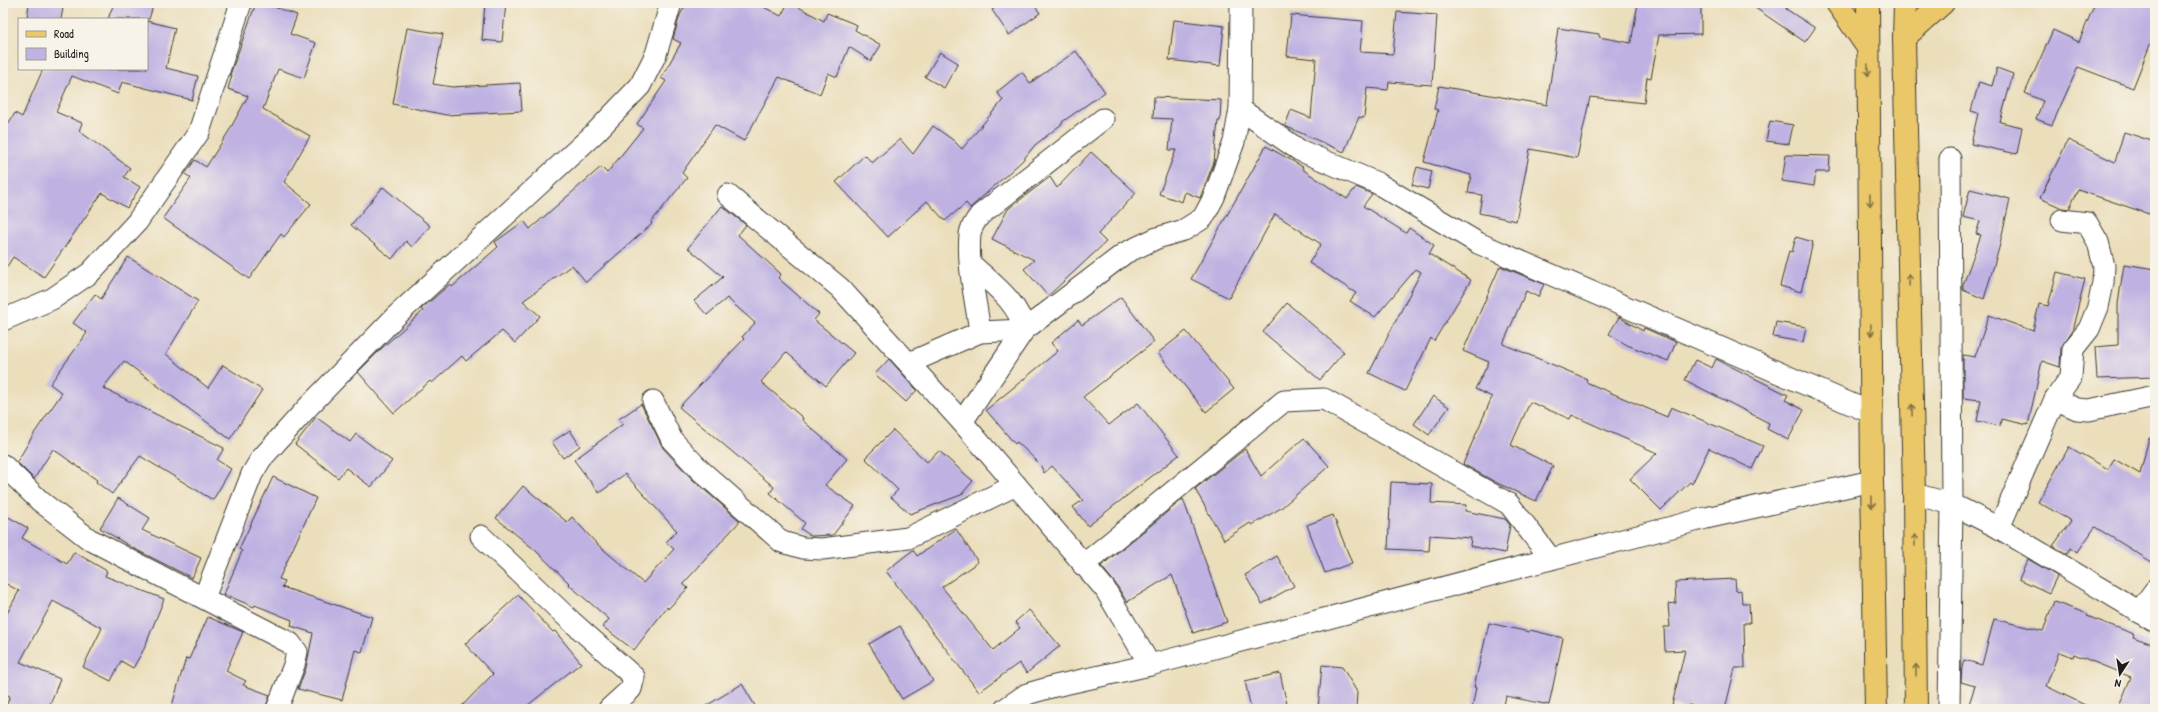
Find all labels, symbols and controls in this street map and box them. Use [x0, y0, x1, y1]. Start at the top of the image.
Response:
legend [18, 18, 148, 70]
text: Road [54, 25, 74, 42]
text: Building [54, 45, 89, 62]
one-way arrow [1864, 63, 1872, 76]
one-way arrow [1866, 193, 1873, 206]
one-way arrow [1905, 274, 1913, 287]
one-way arrow [1867, 323, 1875, 336]
one-way arrow [1908, 404, 1916, 417]
one-way arrow [1868, 495, 1876, 508]
one-way arrow [1911, 534, 1918, 547]
north arrow [2100, 654, 2140, 694]
one-way arrow [1912, 664, 1920, 677]
text: N [2113, 676, 2122, 691]

